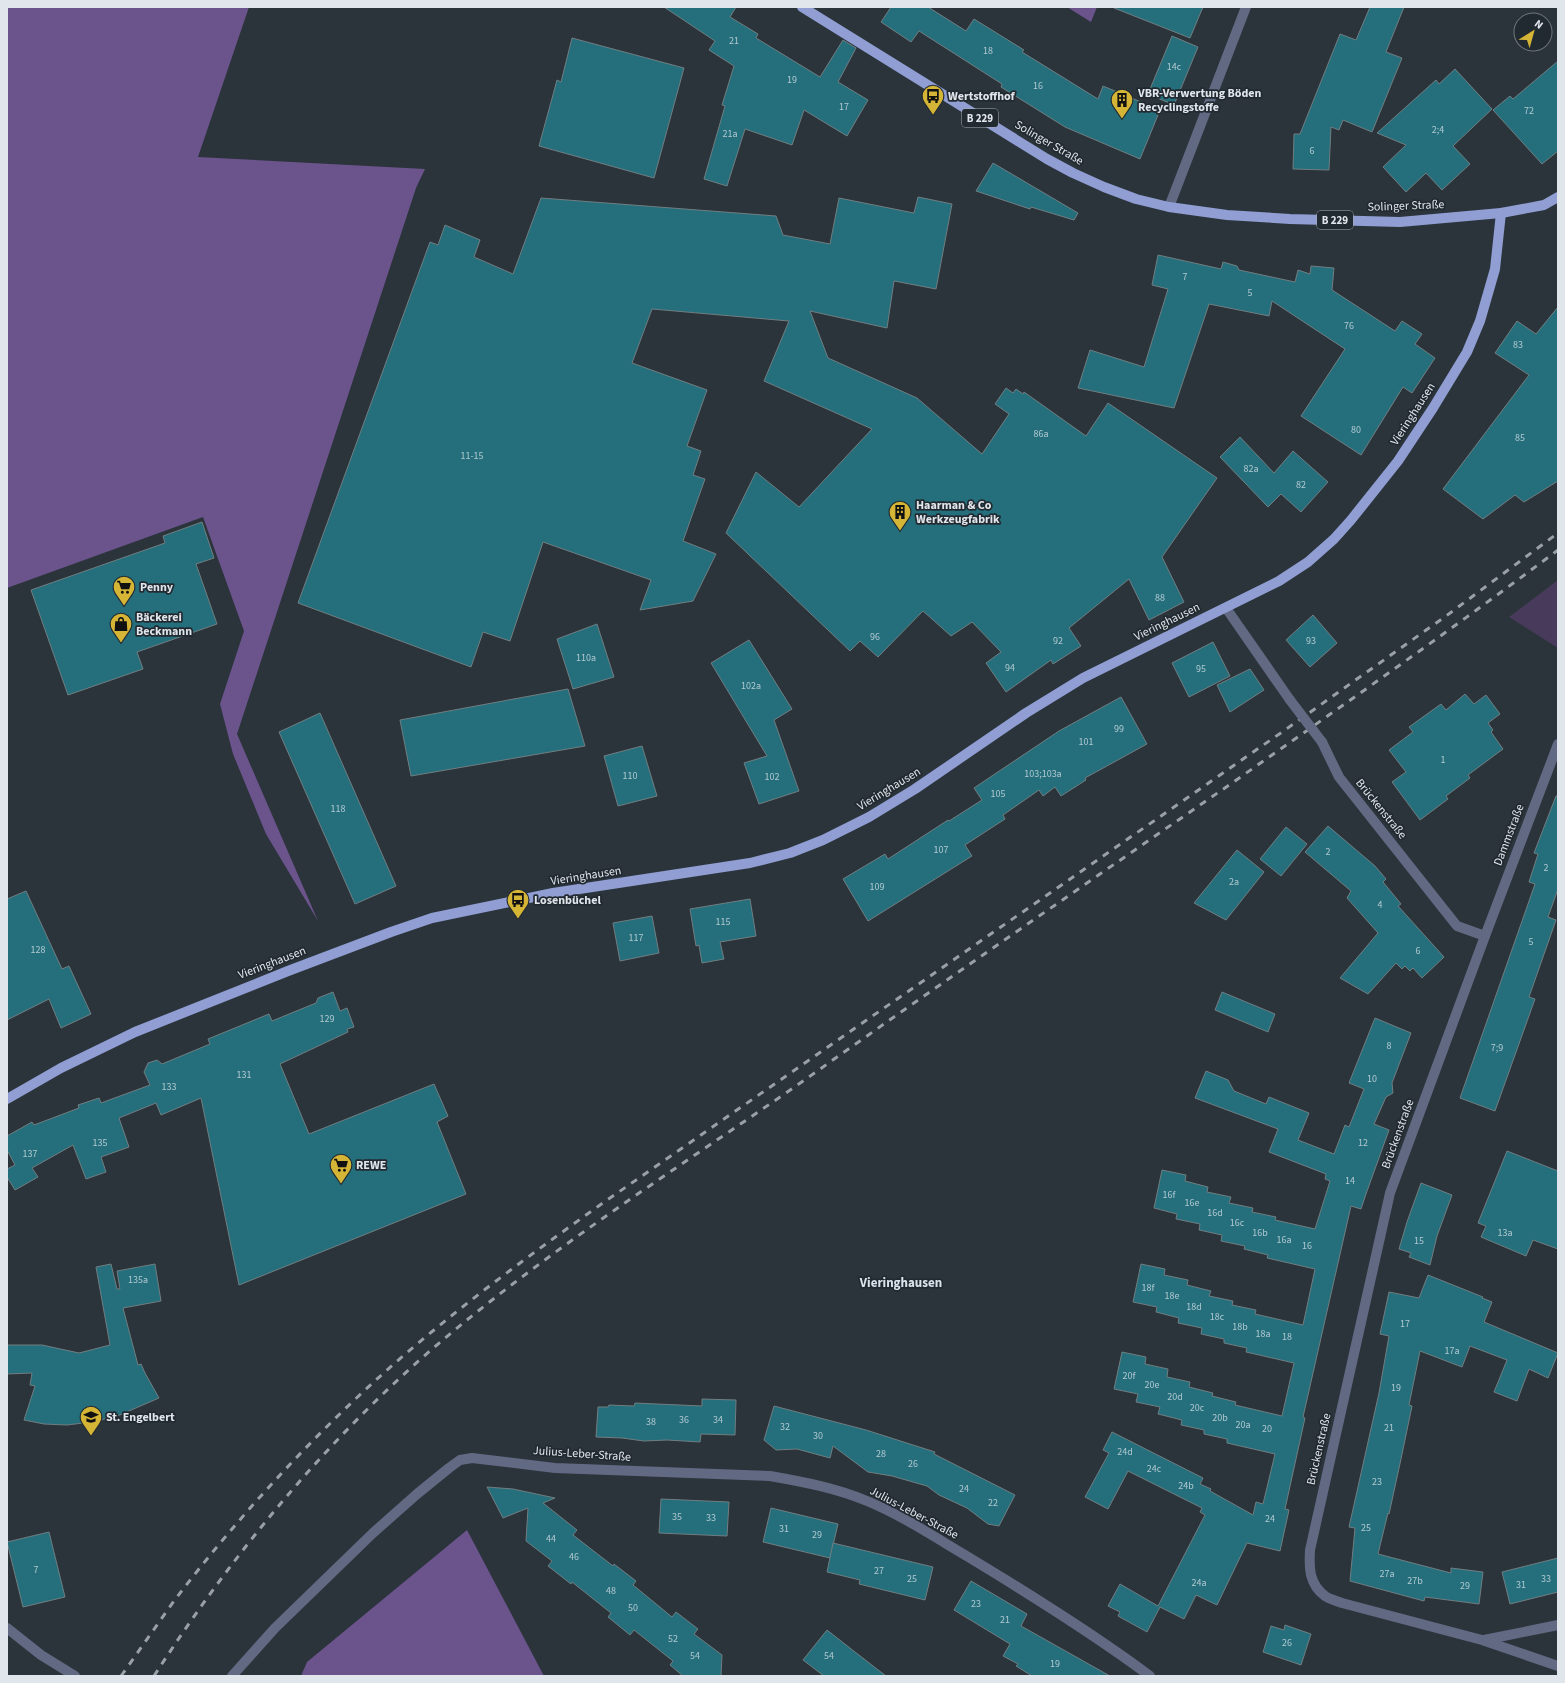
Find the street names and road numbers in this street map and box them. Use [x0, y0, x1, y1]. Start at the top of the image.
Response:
road number: B 229 [962, 109, 998, 127]
street label: Solinger Straße [1011, 116, 1087, 170]
street label: Solinger Straße [1367, 196, 1445, 216]
road number: B 229 [1317, 211, 1353, 229]
street label: Vieringhausen [1386, 379, 1440, 449]
street label: Vieringhausen [1131, 599, 1203, 645]
street label: Vieringhausen [854, 763, 924, 815]
street label: Brückenstraße [1351, 775, 1411, 843]
street label: Dammstraße [1489, 802, 1529, 868]
street label: Vieringhausen [549, 862, 623, 890]
street label: Vieringhausen [236, 942, 308, 984]
street label: Brückenstraße [1378, 1097, 1419, 1171]
street label: Brückenstraße [1302, 1411, 1336, 1487]
street label: Julius-Leber-Straße [532, 1442, 632, 1466]
street label: Julius-Leber-Straße [867, 1482, 961, 1544]

